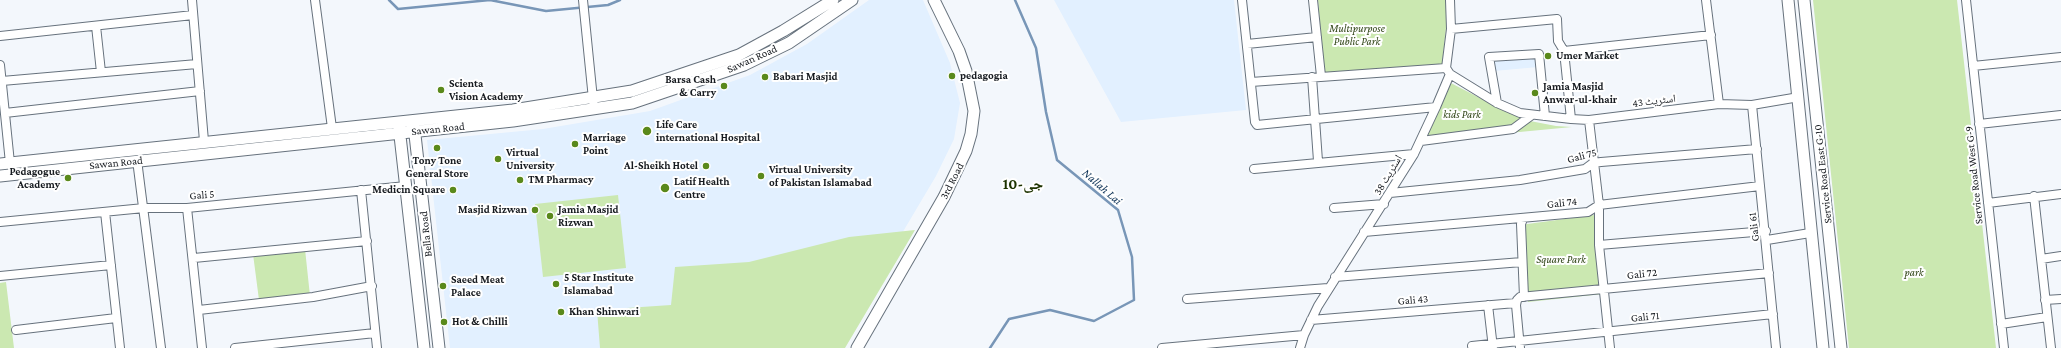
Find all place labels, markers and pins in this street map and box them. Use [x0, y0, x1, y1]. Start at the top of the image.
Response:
place label: Umer Market [1556, 49, 1619, 63]
marker: Umer Market [1543, 51, 1553, 61]
place label: pedagogia [960, 69, 1008, 83]
place label: Babari Masjid [773, 70, 838, 84]
marker: pedagogia [947, 71, 957, 81]
marker: Babari Masjid [760, 72, 770, 82]
place label: Barsa Cash & Carry [665, 73, 716, 99]
place label: Scienta Vision Academy [449, 77, 523, 103]
place label: Jamia Masjid Anwar-ul-khair [1543, 80, 1617, 106]
marker: Barsa Cash & Carry [719, 81, 729, 91]
marker: Scienta Vision Academy [436, 85, 446, 95]
marker: Jamia Masjid Anwar-ul-khair [1530, 88, 1540, 98]
place label: Life Care international Hospital [656, 118, 760, 144]
marker: Life Care international Hospital [641, 125, 653, 137]
place label: Marriage Point [583, 131, 626, 157]
marker: Marriage Point [570, 139, 580, 149]
marker: Tony Tone General Store [432, 143, 442, 153]
place label: Virtual University [506, 146, 554, 172]
place label: Tony Tone General Store [406, 154, 468, 180]
marker: Virtual University [493, 154, 503, 164]
place label: Al-Sheikh Hotel [624, 159, 698, 173]
marker: Al-Sheikh Hotel [701, 161, 711, 171]
place label: Virtual University of Pakistan Islamabad [769, 163, 872, 189]
place label: Pedagogue Academy [9, 165, 60, 191]
marker: Virtual University of Pakistan Islamabad [756, 171, 766, 181]
marker: Pedagogue Academy [63, 173, 73, 183]
place label: TM Pharmacy [528, 173, 593, 187]
marker: TM Pharmacy [515, 175, 525, 185]
place label: Latif Health Centre [674, 175, 730, 201]
marker: Latif Health Centre [659, 182, 671, 194]
place label: Medicin Square [372, 183, 445, 197]
marker: Medicin Square [448, 185, 458, 195]
place label: Masjid Rizwan [458, 203, 527, 217]
place label: Jamia Masjid Rizwan [558, 203, 619, 229]
marker: Masjid Rizwan [530, 205, 540, 215]
marker: Jamia Masjid Rizwan [545, 211, 555, 221]
place label: 5 Star Institute Islamabad [564, 271, 634, 297]
place label: Saeed Meat Palace [451, 273, 504, 299]
marker: 5 Star Institute Islamabad [551, 279, 561, 289]
marker: Saeed Meat Palace [438, 281, 448, 291]
place label: Khan Shinwari [569, 305, 639, 319]
marker: Khan Shinwari [556, 307, 566, 317]
place label: Hot & Chilli [452, 315, 508, 329]
marker: Hot & Chilli [439, 317, 449, 327]

